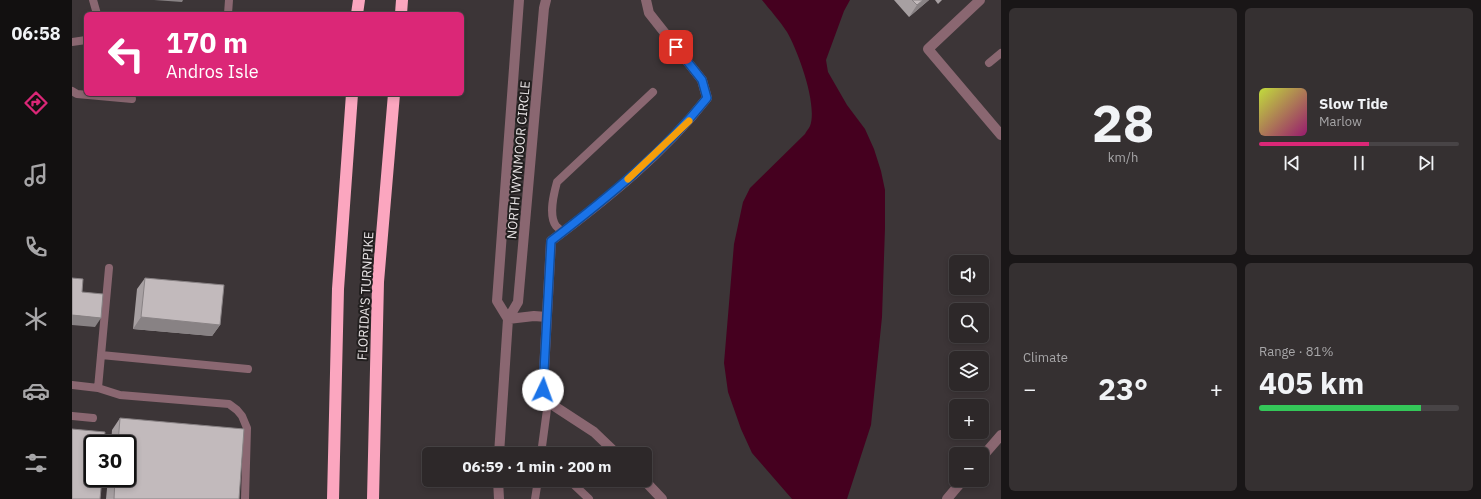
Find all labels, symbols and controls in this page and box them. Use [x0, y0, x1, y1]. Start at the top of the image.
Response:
text: 06:58 [11, 22, 61, 45]
text: 170 m [166, 24, 248, 61]
icon: left [100, 28, 152, 80]
pin [659, 30, 693, 64]
icon: arrive [665, 36, 687, 58]
text: Andros Isle [166, 60, 259, 83]
street label: NORTH WYNMOOR CIRCLE [503, 80, 534, 240]
icon: directions [22, 89, 50, 117]
text: 28 [1092, 89, 1154, 156]
text: Slow Tide [1319, 94, 1388, 113]
text: Marlow [1319, 113, 1362, 130]
text: km/h [1108, 149, 1138, 166]
icon: previous [1281, 152, 1303, 174]
icon: pause [1348, 152, 1370, 174]
icon: next [1415, 152, 1437, 174]
icon: music [22, 161, 50, 189]
street label: FLORIDA'S TURNPIKE [354, 231, 377, 361]
icon: phone [22, 233, 50, 261]
map controls [949, 255, 989, 487]
button: sound [949, 255, 989, 295]
button: search [949, 303, 989, 343]
icon: climate [22, 305, 50, 333]
text: Range · 81% [1259, 343, 1333, 360]
text: Climate [1023, 349, 1068, 366]
button: layers [949, 351, 989, 391]
text: 405 km [1259, 363, 1364, 402]
position arrow [522, 369, 564, 411]
text: 23° [1098, 369, 1148, 408]
text: − [1023, 374, 1036, 403]
text: + [1210, 374, 1223, 403]
icon: car [22, 377, 50, 405]
button: + [949, 399, 989, 439]
speed limit sign: 30 [84, 435, 136, 487]
button: − [949, 447, 989, 487]
icon: filters [22, 449, 50, 477]
text: 06:59 · 1 min · 200 m [463, 457, 611, 476]

